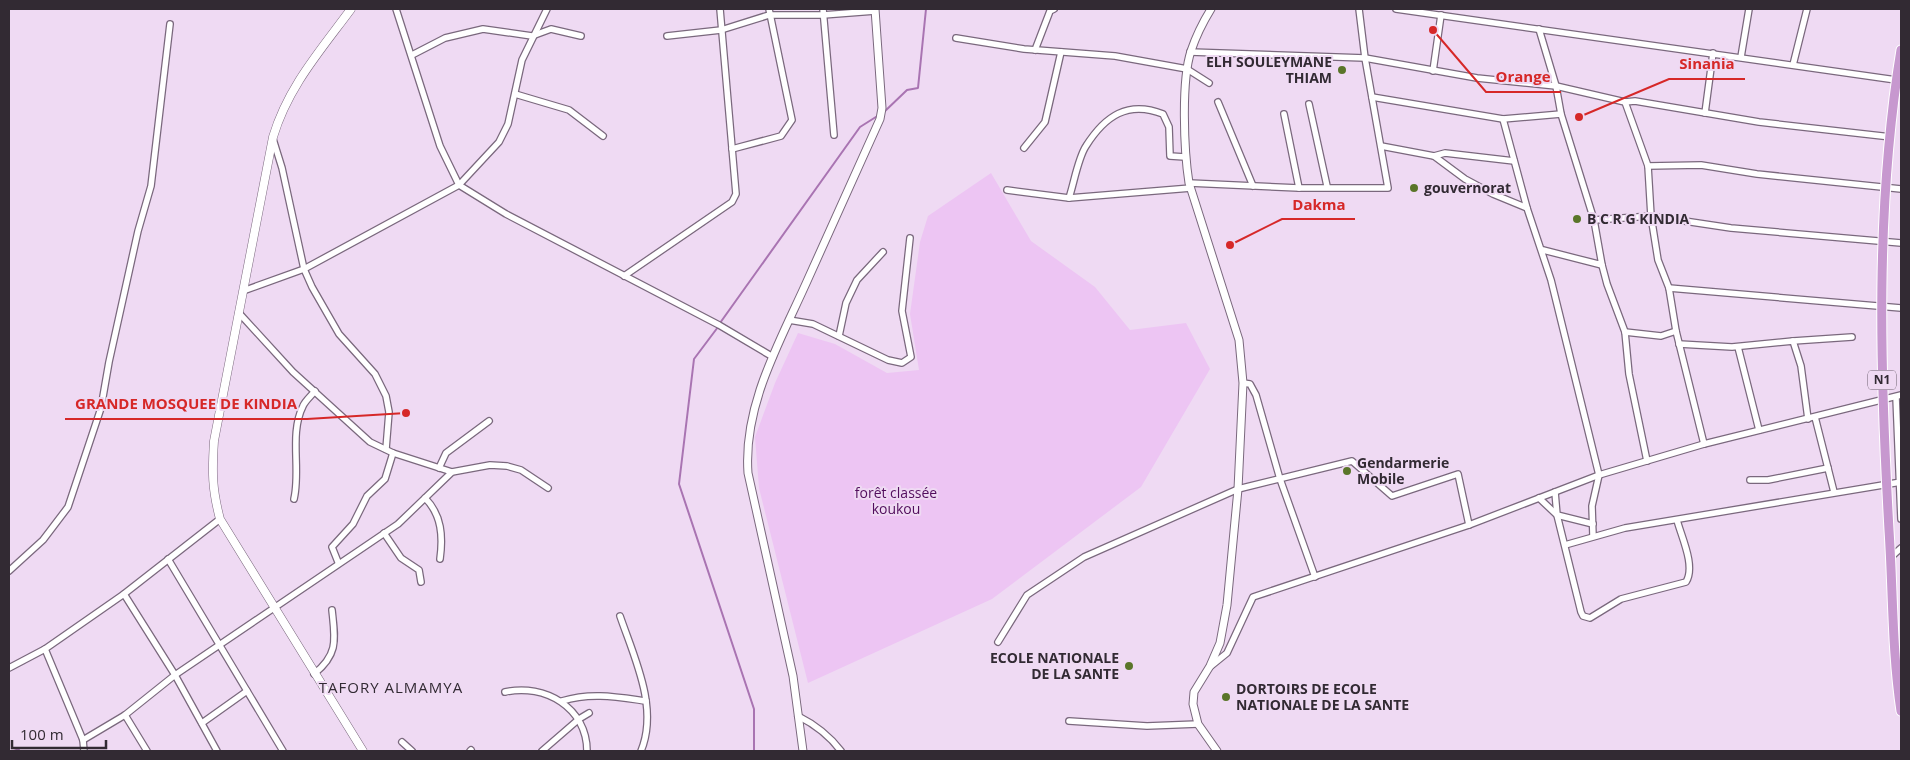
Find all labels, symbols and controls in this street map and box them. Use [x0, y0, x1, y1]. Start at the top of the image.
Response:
callout: Sinania [1669, 49, 1745, 79]
place label: ELH SOULEYMANE THIAM [1206, 52, 1332, 87]
text: Sinania [1679, 53, 1735, 73]
callout: Orange [1486, 62, 1561, 92]
marker: ELH SOULEYMANE THIAM [1336, 64, 1348, 76]
text: Orange [1495, 66, 1551, 86]
place label: gouvernorat [1424, 178, 1511, 197]
marker: gouvernorat [1408, 182, 1420, 194]
callout: Dakma [1282, 189, 1355, 219]
text: Dakma [1292, 194, 1346, 214]
place label: B C R G KINDIA [1587, 209, 1690, 228]
marker: B C R G KINDIA [1571, 213, 1583, 225]
road number: N1 [1868, 370, 1896, 390]
callout: GRANDE MOSQUEE DE KINDIA [65, 389, 307, 419]
text: GRANDE MOSQUEE DE KINDIA [75, 393, 298, 413]
place label: Gendarmerie Mobile [1357, 453, 1449, 488]
marker: Gendarmerie Mobile [1341, 465, 1353, 477]
park label: forêt classée koukou [855, 483, 937, 518]
place label: ECOLE NATIONALE DE LA SANTE [990, 648, 1119, 683]
marker: ECOLE NATIONALE DE LA SANTE [1123, 660, 1135, 672]
district label: TAFORY ALMAMYA [319, 677, 463, 697]
place label: DORTOIRS DE ECOLE NATIONALE DE LA SANTE [1236, 679, 1409, 714]
marker: DORTOIRS DE ECOLE NATIONALE DE LA SANTE [1220, 691, 1232, 703]
scale bar [12, 718, 106, 750]
text: 100 m [20, 724, 64, 744]

